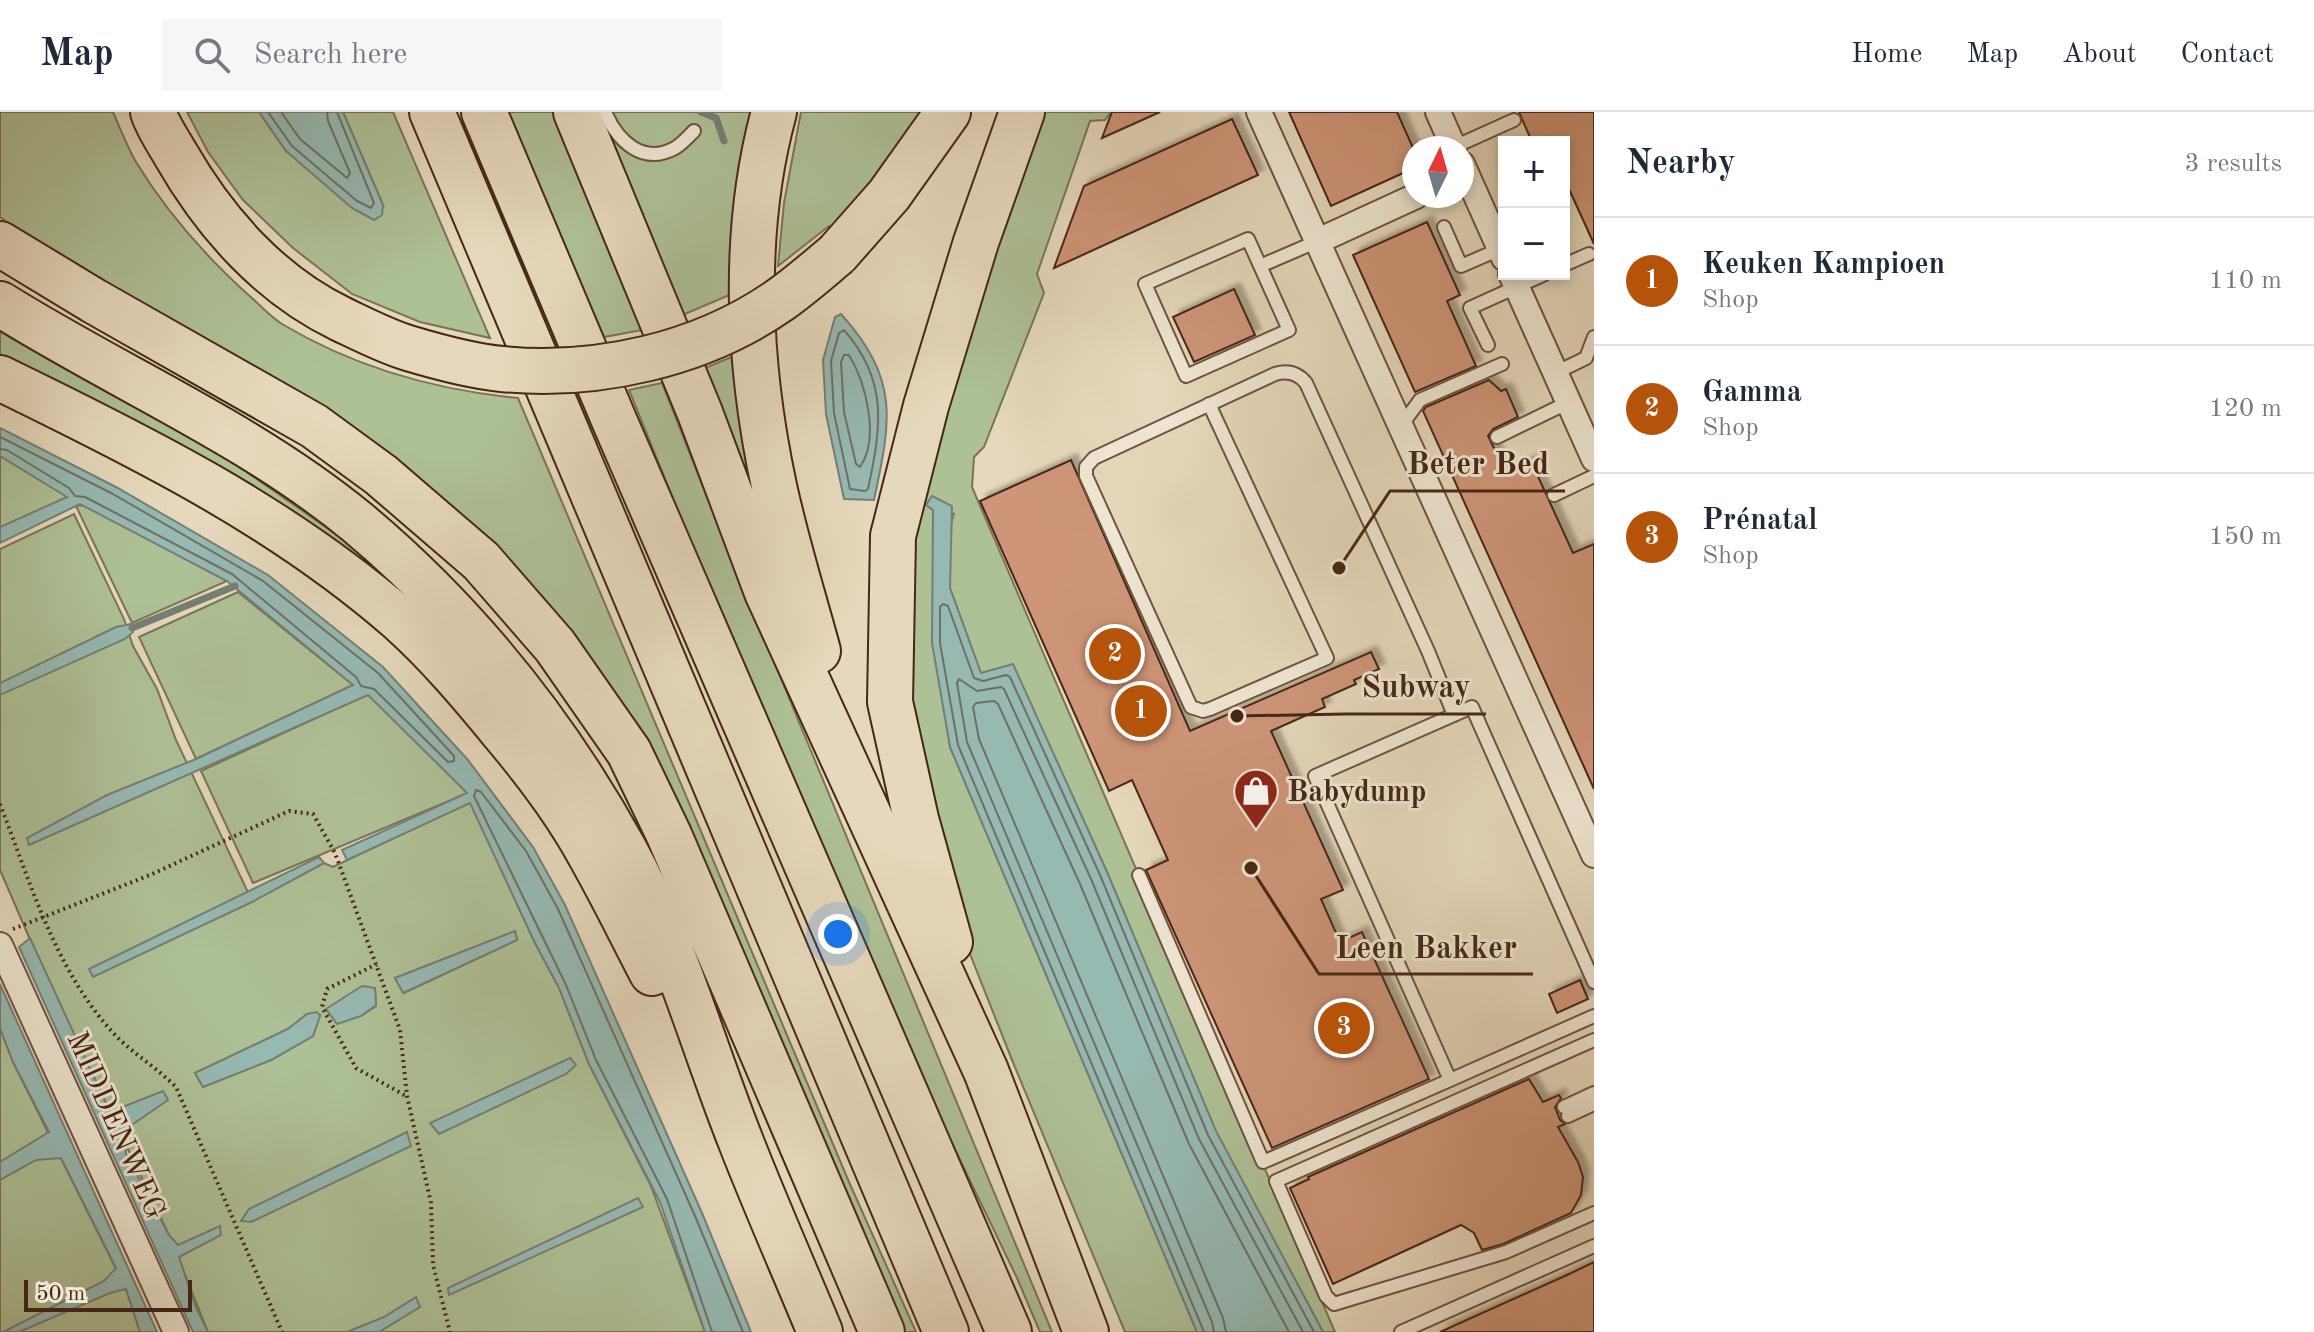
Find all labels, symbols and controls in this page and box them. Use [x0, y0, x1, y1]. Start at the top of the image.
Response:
search box [162, 19, 722, 91]
icon: search [190, 33, 234, 77]
text: Map [40, 36, 114, 74]
text: Search here [254, 40, 407, 70]
text: Home [1851, 41, 1922, 69]
text: Map [1966, 41, 2018, 69]
text: About [2062, 41, 2137, 69]
text: Contact [2181, 41, 2274, 69]
north arrow [1402, 136, 1474, 208]
map controls [1498, 136, 1570, 280]
button: + [1498, 136, 1570, 208]
text: Nearby [1626, 147, 1736, 181]
text: 3 results [2184, 151, 2282, 177]
button: − [1498, 208, 1570, 280]
text: Keuken Kampioen [1702, 250, 1945, 280]
text: 1 [1644, 268, 1660, 294]
text: 110 m [2209, 268, 2282, 294]
text: Shop [1702, 287, 1759, 313]
text: Gamma [1702, 378, 1802, 408]
text: 2 [1644, 396, 1660, 422]
text: 120 m [2209, 396, 2282, 422]
text: Shop [1702, 415, 1759, 441]
callout: Beter Bed [1390, 435, 1565, 491]
text: Beter Bed [1407, 450, 1549, 482]
text: Prénatal [1702, 506, 1818, 536]
text: 3 [1644, 524, 1660, 550]
text: 150 m [2209, 524, 2282, 550]
text: Shop [1702, 543, 1759, 569]
pin: 2 [1089, 624, 1141, 684]
callout: Subway [1345, 658, 1486, 714]
text: Subway [1361, 673, 1471, 705]
pin: 1 [1115, 681, 1167, 741]
shop icon: Babydump [1232, 767, 1280, 830]
place label: Babydump [1287, 778, 1427, 808]
your location [818, 914, 858, 954]
callout: Leen Bakker [1319, 918, 1533, 974]
text: Leen Bakker [1335, 934, 1517, 966]
pin: 3 [1318, 998, 1370, 1058]
street label: MIDDENWEG [60, 1027, 170, 1224]
scale bar [24, 1276, 192, 1312]
text: 50 m [36, 1283, 85, 1305]

